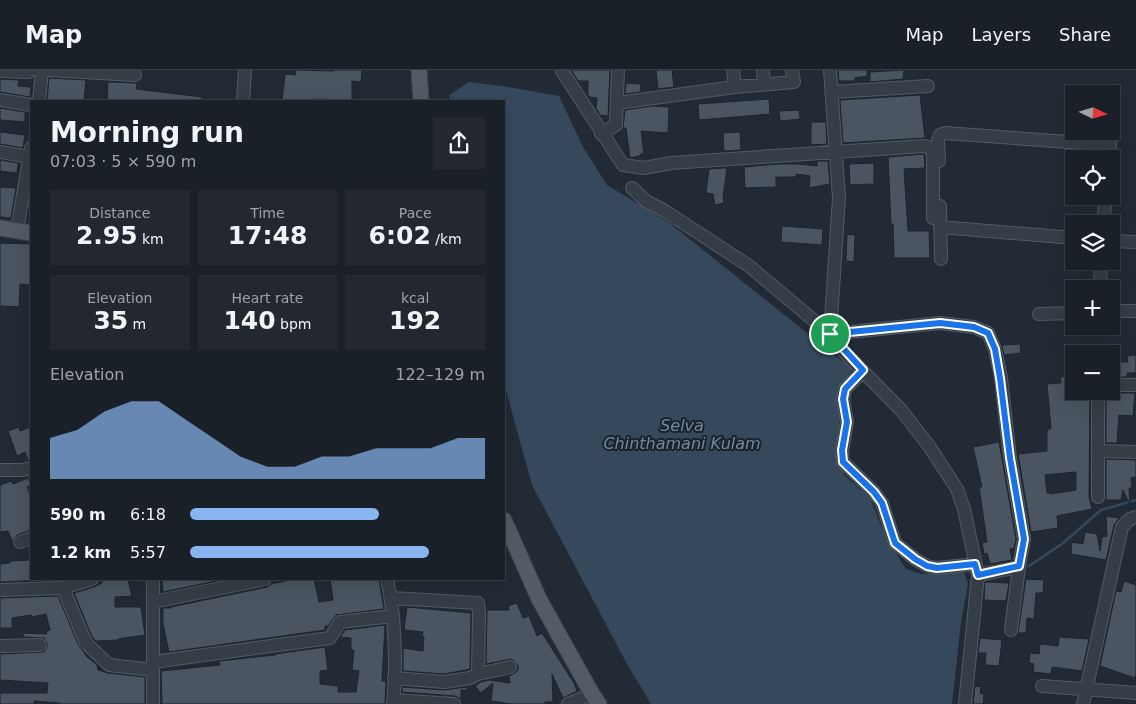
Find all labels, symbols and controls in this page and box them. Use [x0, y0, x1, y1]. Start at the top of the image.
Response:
text: Map [25, 21, 82, 49]
text: Map [905, 24, 943, 45]
text: Layers [971, 24, 1031, 45]
text: Share [1059, 24, 1111, 45]
north arrow [1065, 85, 1120, 140]
map controls [1065, 85, 1120, 400]
text: Morning run [50, 116, 244, 149]
button: share [433, 117, 485, 169]
button: locate [1065, 150, 1120, 205]
text: 07:03 · 5 × 590 m [50, 152, 196, 171]
text: Distance [89, 205, 150, 221]
text: Time [250, 205, 285, 221]
text: Pace [399, 205, 432, 221]
button: layers [1065, 215, 1120, 270]
text: 2.95 [76, 221, 138, 250]
text: 17:48 [228, 221, 307, 250]
text: 6:02 [369, 221, 431, 250]
text: km [138, 231, 164, 247]
text: /km [431, 231, 462, 247]
button: + [1065, 280, 1120, 335]
text: Elevation [87, 290, 152, 306]
text: Heart rate [232, 290, 303, 306]
text: kcal [401, 290, 429, 306]
text: 35 [93, 306, 128, 335]
text: 140 [223, 306, 276, 335]
text: 192 [389, 306, 441, 335]
pin [809, 313, 851, 355]
text: m [128, 316, 146, 332]
text: bpm [276, 316, 312, 332]
icon: arrive [816, 320, 844, 348]
button: − [1065, 345, 1120, 400]
text: Elevation [50, 365, 124, 384]
text: 122–129 m [395, 365, 485, 384]
water label: Selva Chinthamani Kulam [603, 416, 761, 453]
text: 590 m [50, 505, 106, 524]
text: 6:18 [130, 505, 166, 524]
text: 1.2 km [50, 543, 111, 562]
text: 5:57 [130, 543, 166, 562]

